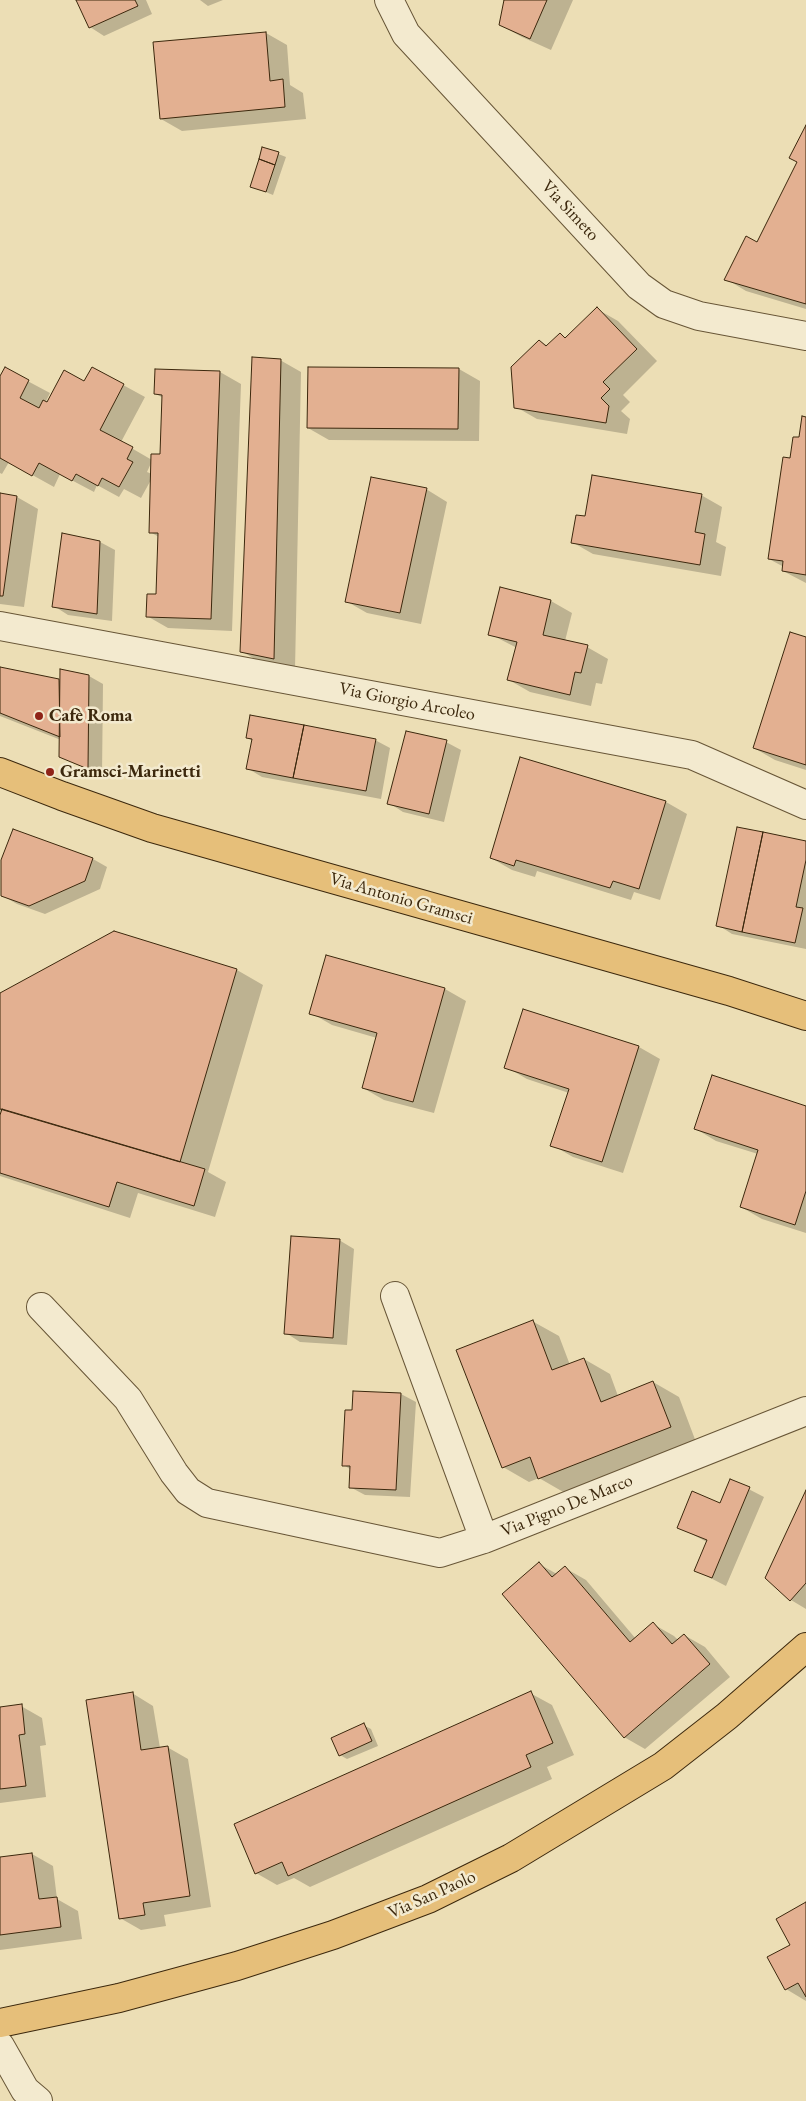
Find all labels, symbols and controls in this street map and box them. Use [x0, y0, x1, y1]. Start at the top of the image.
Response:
street label: Via Simeto [536, 176, 604, 246]
street label: Via Giorgio Arcoleo [337, 678, 477, 726]
place label: Cafè Roma [49, 705, 132, 727]
marker: Cafè Roma [33, 710, 45, 722]
place label: Gramsci-Marinetti [60, 761, 201, 783]
marker: Gramsci-Marinetti [44, 766, 56, 778]
street label: Via Antonio Gramsci [327, 868, 475, 930]
street label: Via Pigno De Marco [498, 1470, 636, 1542]
street label: Via San Paolo [385, 1866, 479, 1924]

